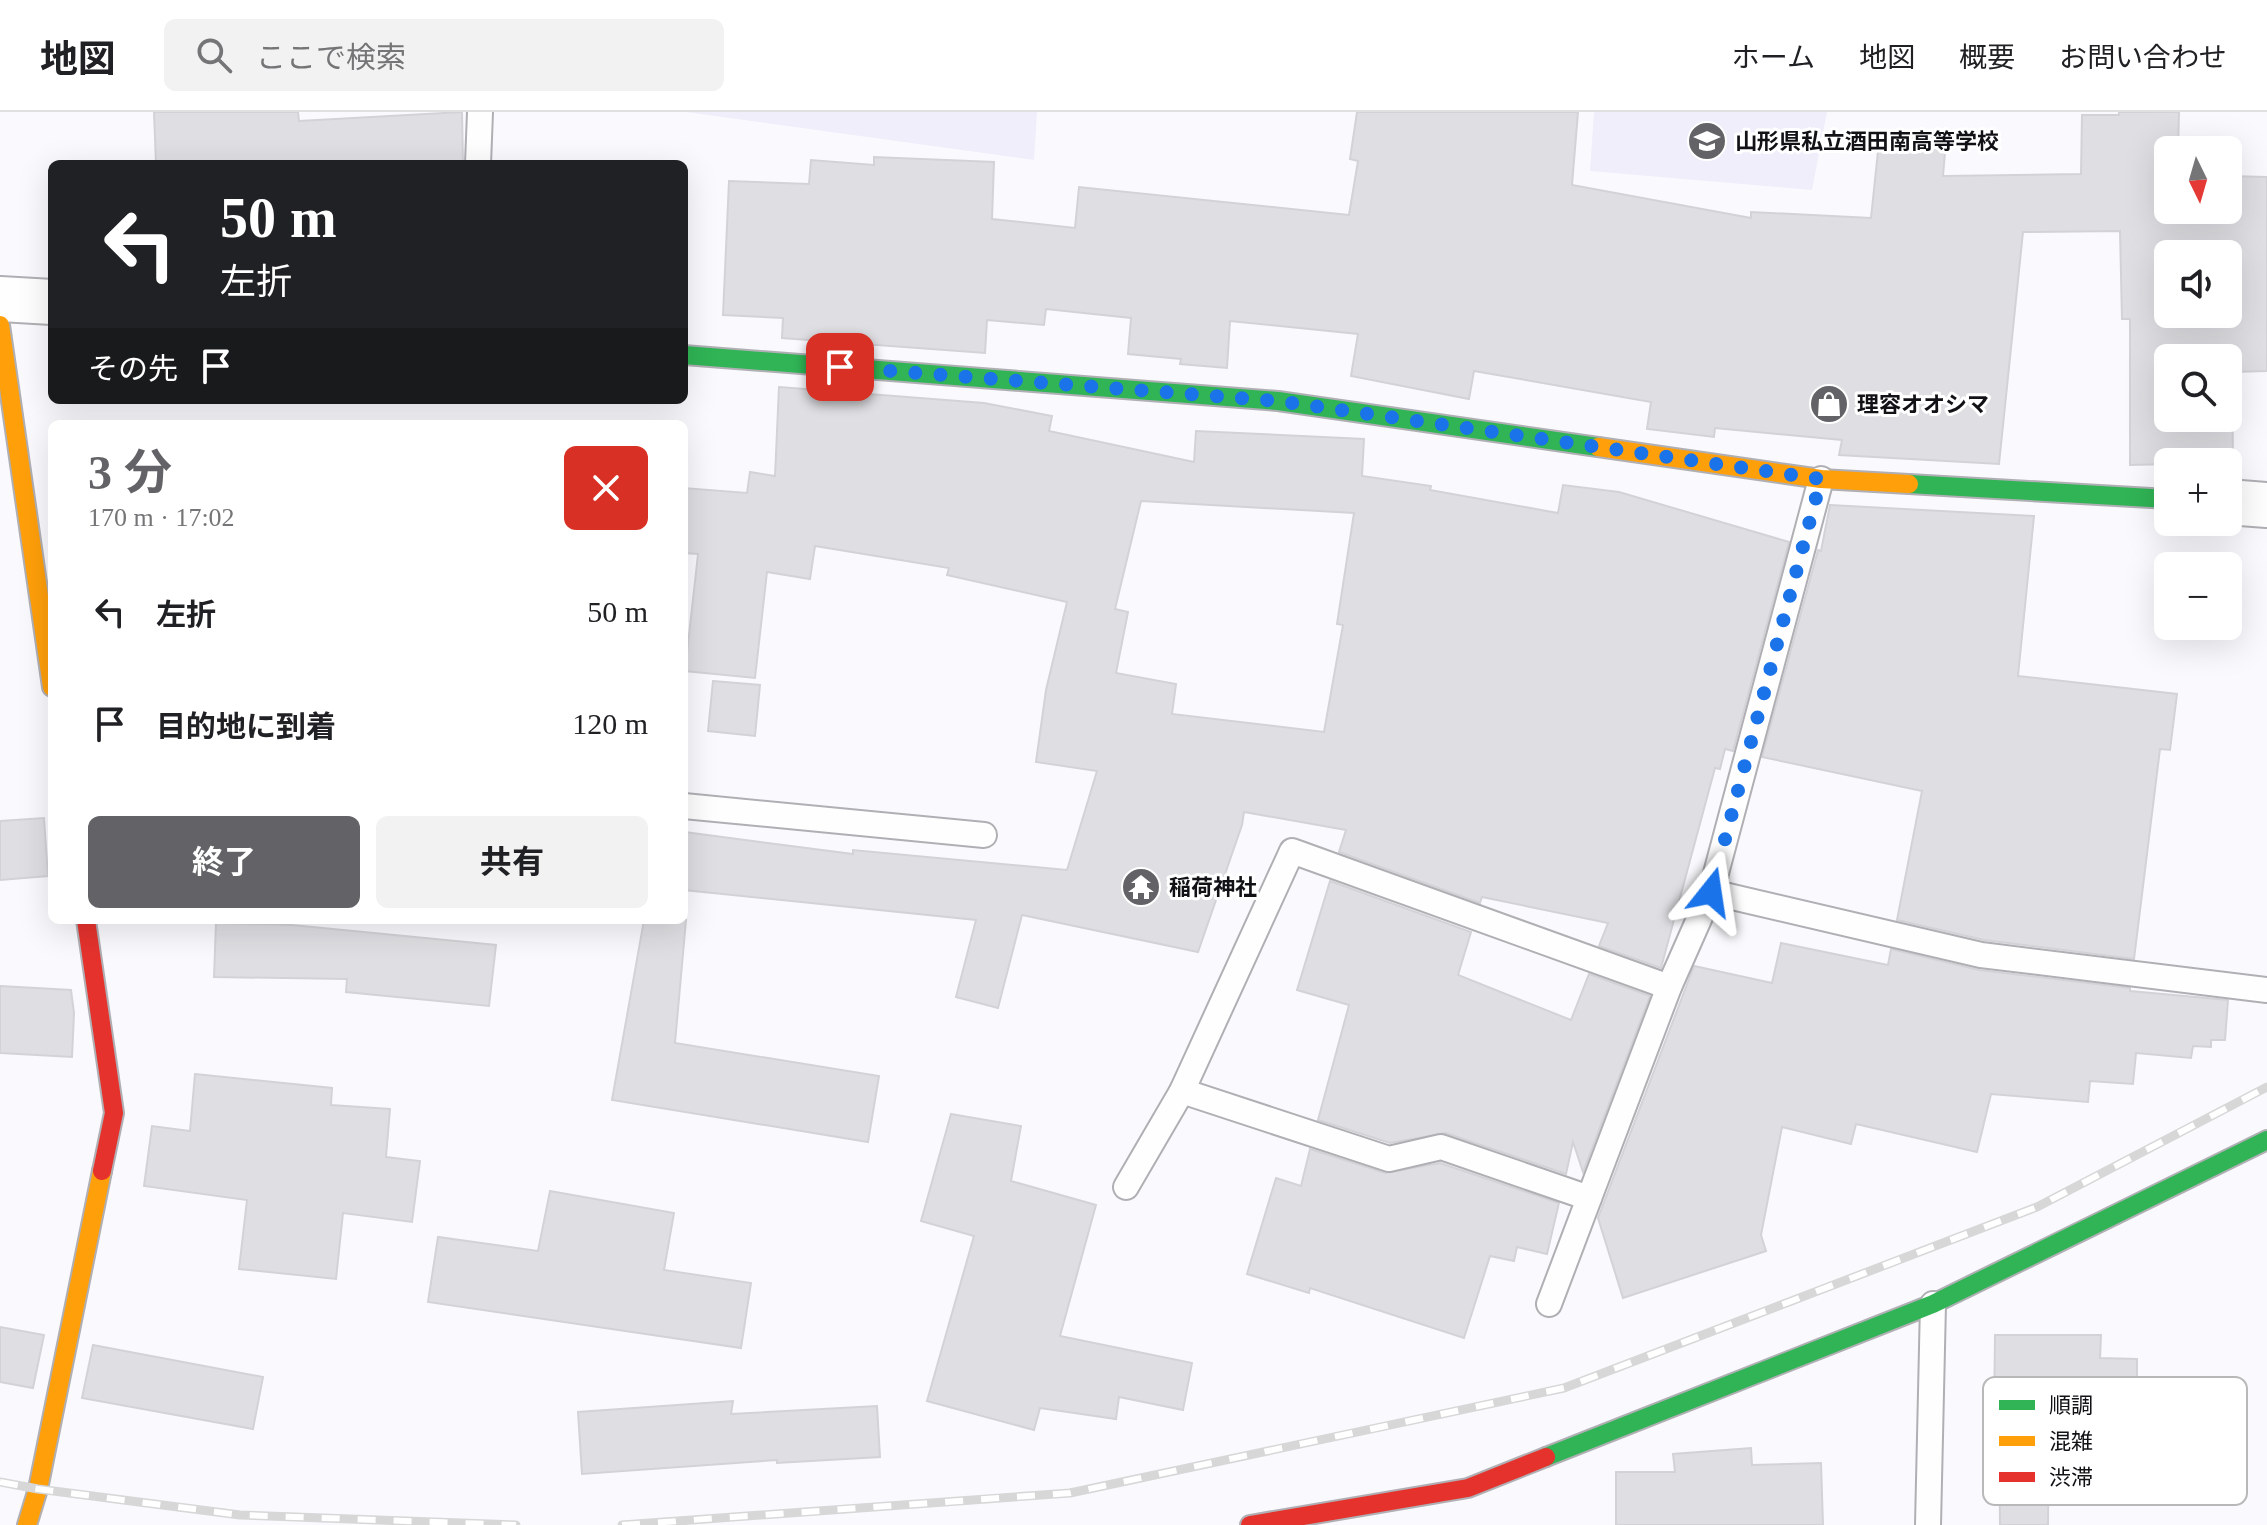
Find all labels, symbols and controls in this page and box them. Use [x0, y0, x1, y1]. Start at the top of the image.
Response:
search box [164, 19, 724, 91]
icon: search [192, 33, 236, 77]
text: 地図 [40, 38, 116, 80]
text: ここで検索 [256, 41, 406, 74]
text: ホーム [1732, 42, 1815, 73]
text: 地図 [1859, 42, 1915, 73]
text: 概要 [1959, 42, 2015, 73]
text: お問い合わせ [2059, 42, 2227, 73]
school or university icon: 山形県私立酒田南高等学校 [1686, 120, 1728, 162]
place label: 山形県私立酒田南高等学校 [1735, 129, 1999, 154]
north arrow [2154, 136, 2242, 224]
map controls [2154, 136, 2242, 640]
text: 50 m [220, 187, 337, 249]
icon: left [88, 192, 192, 296]
button: sound [2154, 240, 2242, 328]
text: 左折 [220, 262, 292, 302]
pin [806, 333, 874, 401]
icon: arrive [194, 344, 238, 388]
button: search [2154, 344, 2242, 432]
icon: arrive [818, 345, 862, 389]
text: その先 [88, 352, 178, 385]
shop icon: 理容オオシマ [1808, 383, 1850, 425]
place label: 理容オオシマ [1857, 392, 1989, 417]
text: 3 分 [88, 446, 172, 499]
button: close [564, 446, 648, 530]
button: + [2154, 448, 2242, 536]
text: 170 m · 17:02 [88, 503, 235, 532]
button: − [2154, 552, 2242, 640]
icon: left [88, 590, 132, 634]
text: 50 m [587, 595, 648, 628]
text: 左折 [156, 598, 216, 631]
icon: arrive [88, 702, 132, 746]
text: 120 m [572, 707, 648, 740]
text: 目的地に到着 [156, 710, 336, 743]
button: 終了 [88, 816, 360, 908]
button: 共有 [376, 816, 648, 908]
position arrow [1669, 850, 1753, 934]
temple icon: 稲荷神社 [1120, 866, 1162, 908]
place label: 稲荷神社 [1169, 875, 1257, 900]
legend [1983, 1377, 2247, 1505]
text: 順調 [2049, 1393, 2093, 1418]
text: 混雑 [2049, 1429, 2093, 1454]
text: 渋滞 [2049, 1465, 2093, 1490]

